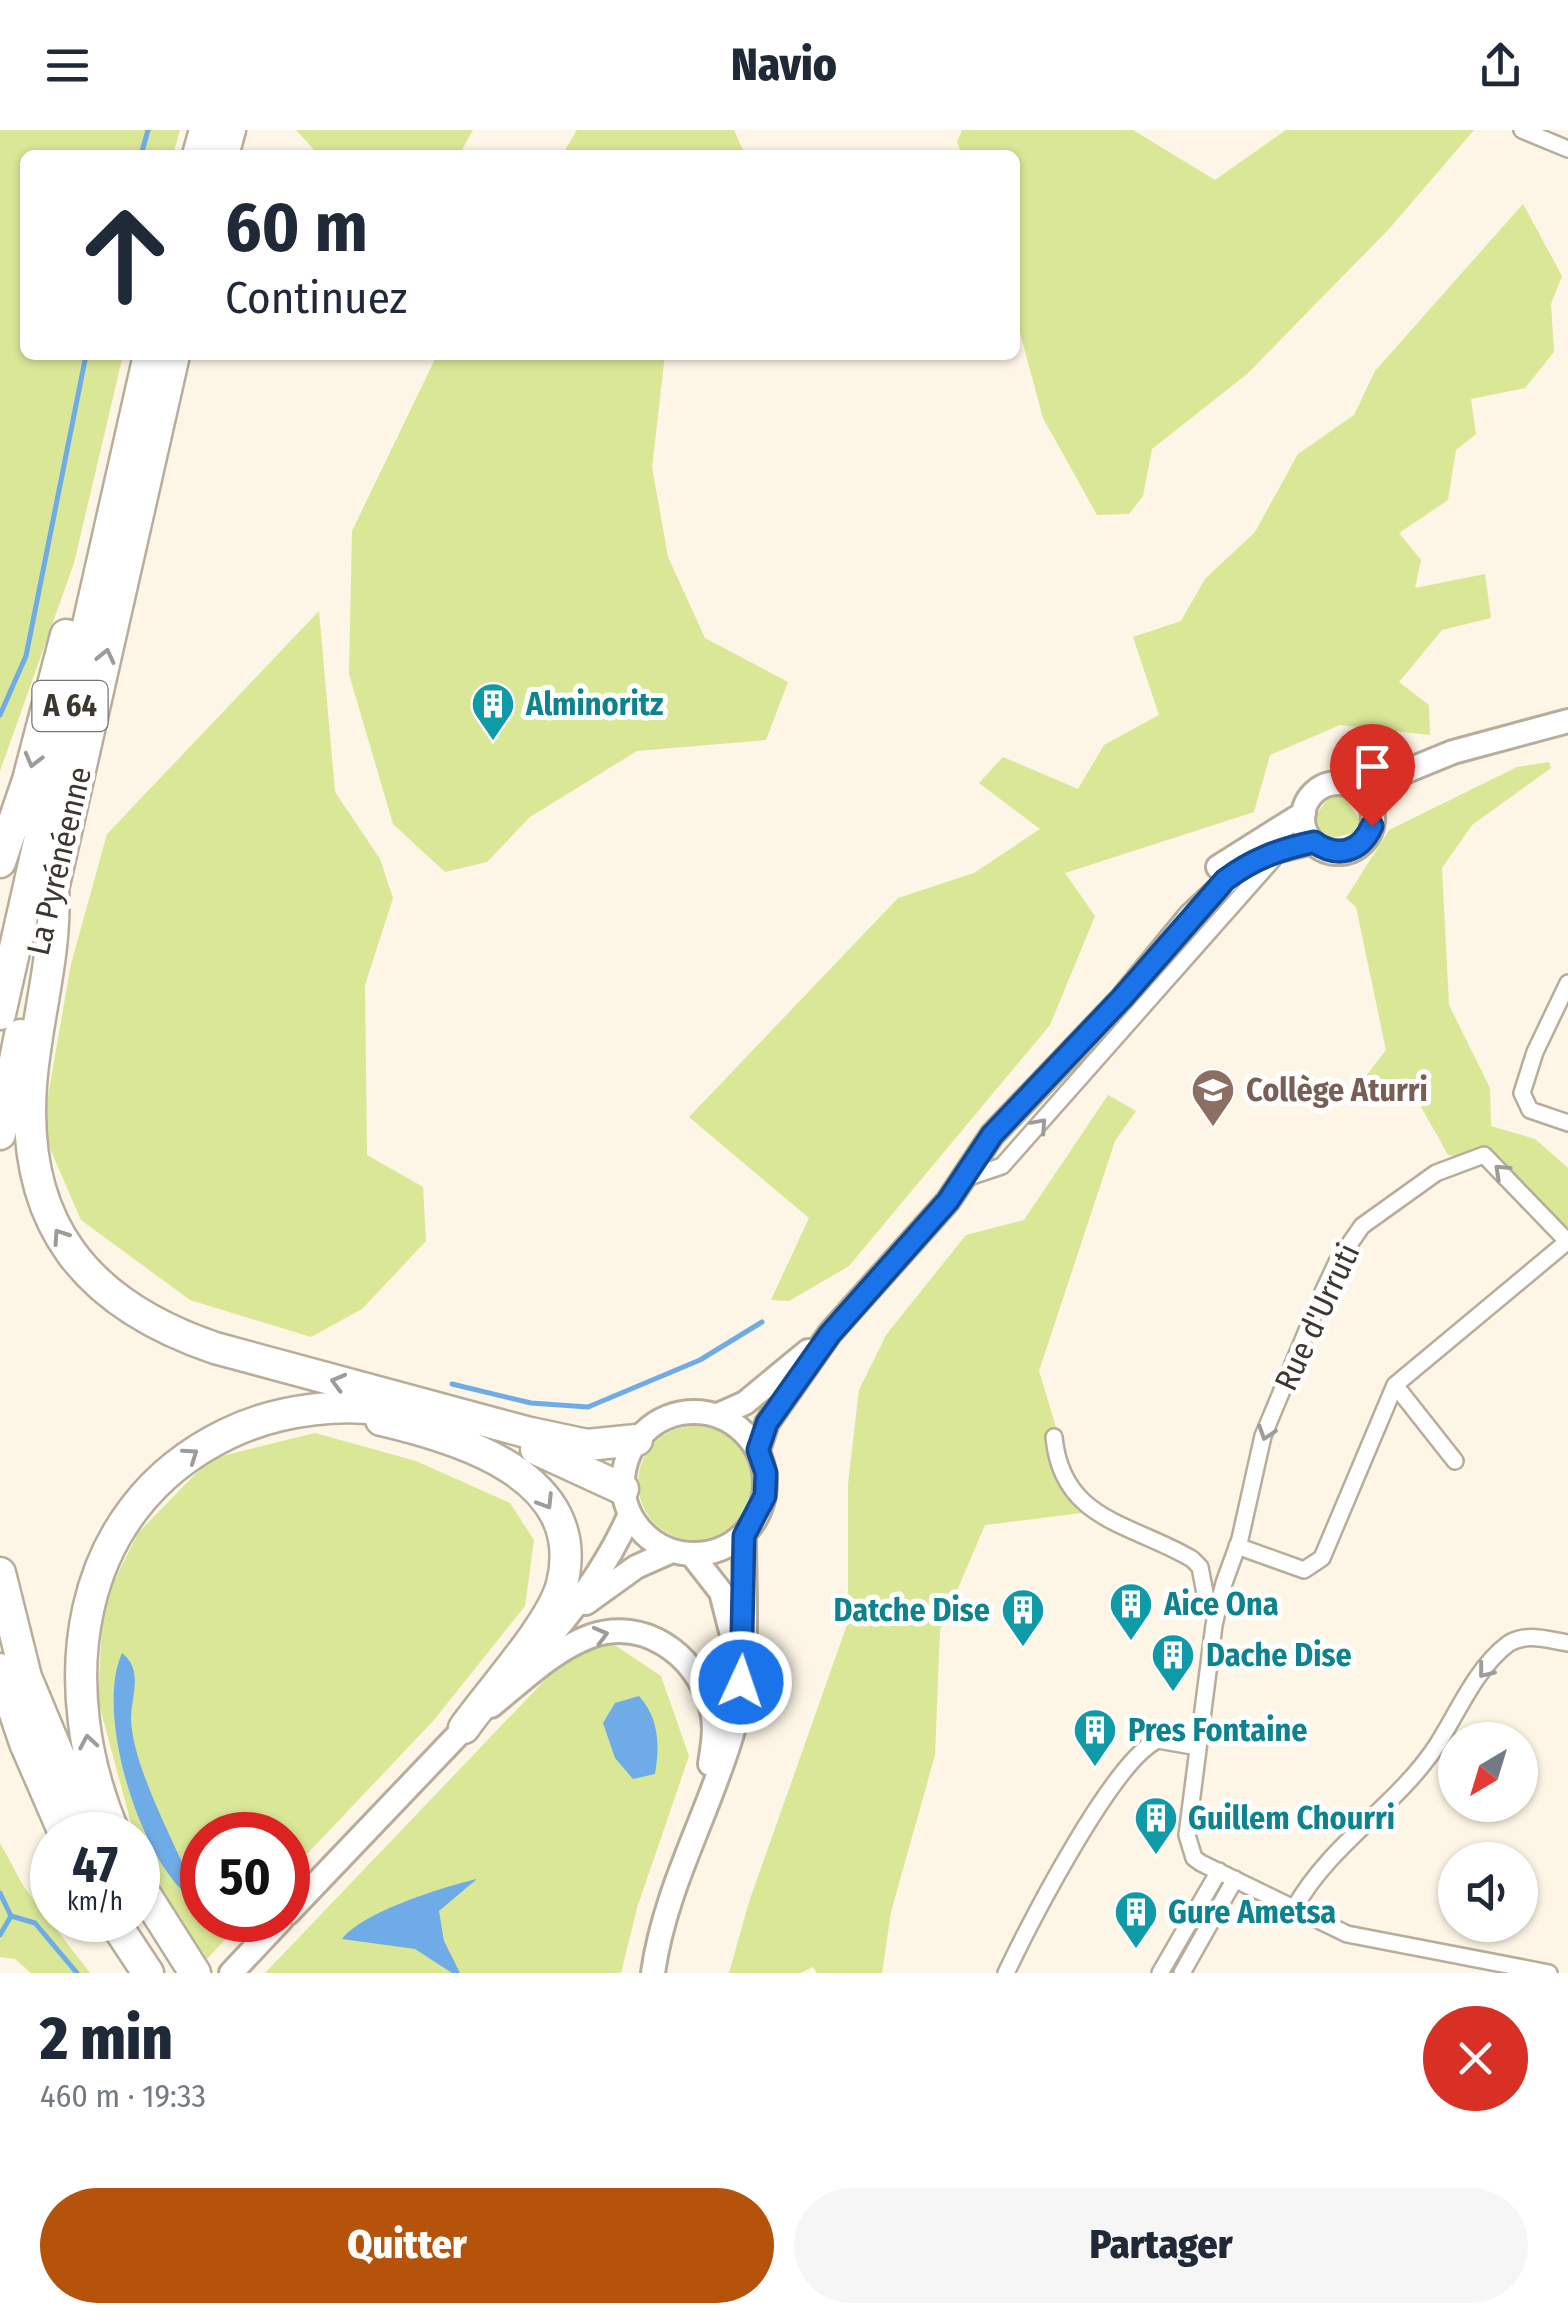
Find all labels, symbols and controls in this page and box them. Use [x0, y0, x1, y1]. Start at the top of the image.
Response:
icon: menu [40, 38, 95, 93]
text: Navio [731, 38, 837, 92]
icon: share [1473, 38, 1528, 93]
text: 60 m [225, 186, 368, 270]
icon: ahead [60, 190, 190, 320]
text: Continuez [225, 271, 407, 325]
one-way arrow [94, 648, 115, 665]
road number: A 64 [32, 681, 108, 731]
building icon: Alminoritz [470, 681, 516, 742]
place label: Alminoritz [525, 685, 663, 723]
pin [1330, 724, 1415, 827]
icon: arrive [1345, 739, 1400, 794]
one-way arrow [23, 751, 44, 768]
street label: La Pyrénéenne [19, 763, 99, 959]
school or university icon: Collège Aturri [1190, 1067, 1236, 1128]
place label: Collège Aturri [1246, 1071, 1428, 1109]
one-way arrow [1028, 1118, 1046, 1137]
one-way arrow [1494, 1164, 1513, 1182]
one-way arrow [54, 1228, 72, 1247]
street label: Rue d'Urruti [1266, 1238, 1368, 1396]
one-way arrow [330, 1372, 347, 1393]
one-way arrow [1257, 1424, 1277, 1441]
one-way arrow [179, 1449, 198, 1467]
one-way arrow [533, 1492, 552, 1510]
building icon: Aice Ona [1108, 1581, 1154, 1642]
place label: Aice Ona [1163, 1585, 1279, 1623]
building icon: Datche Dise [1000, 1587, 1046, 1648]
place label: Datche Dise [834, 1591, 990, 1629]
one-way arrow [592, 1625, 609, 1646]
position arrow [689, 1630, 793, 1734]
building icon: Dache Dise [1150, 1632, 1196, 1693]
place label: Dache Dise [1206, 1636, 1352, 1674]
one-way arrow [1479, 1660, 1496, 1678]
building icon: Pres Fontaine [1072, 1707, 1118, 1768]
place label: Pres Fontaine [1128, 1711, 1307, 1749]
north arrow [1438, 1722, 1538, 1822]
map controls [1438, 1722, 1538, 1942]
one-way arrow [78, 1733, 99, 1750]
building icon: Guillem Chourri [1133, 1795, 1179, 1856]
place label: Guillem Chourri [1188, 1799, 1395, 1837]
speed limit sign: 50 [180, 1812, 310, 1942]
text: 47 [72, 1835, 118, 1895]
button: sound [1438, 1842, 1538, 1942]
text: km/h [67, 1887, 123, 1917]
building icon: Gure Ametsa [1113, 1889, 1159, 1950]
place label: Gure Ametsa [1168, 1893, 1336, 1931]
text: 2 min [40, 2003, 173, 2075]
button: close [1423, 2006, 1528, 2111]
text: 460 m · 19:33 [40, 2077, 206, 2115]
button: Quitter [40, 2188, 774, 2303]
button: Partager [794, 2188, 1528, 2303]

